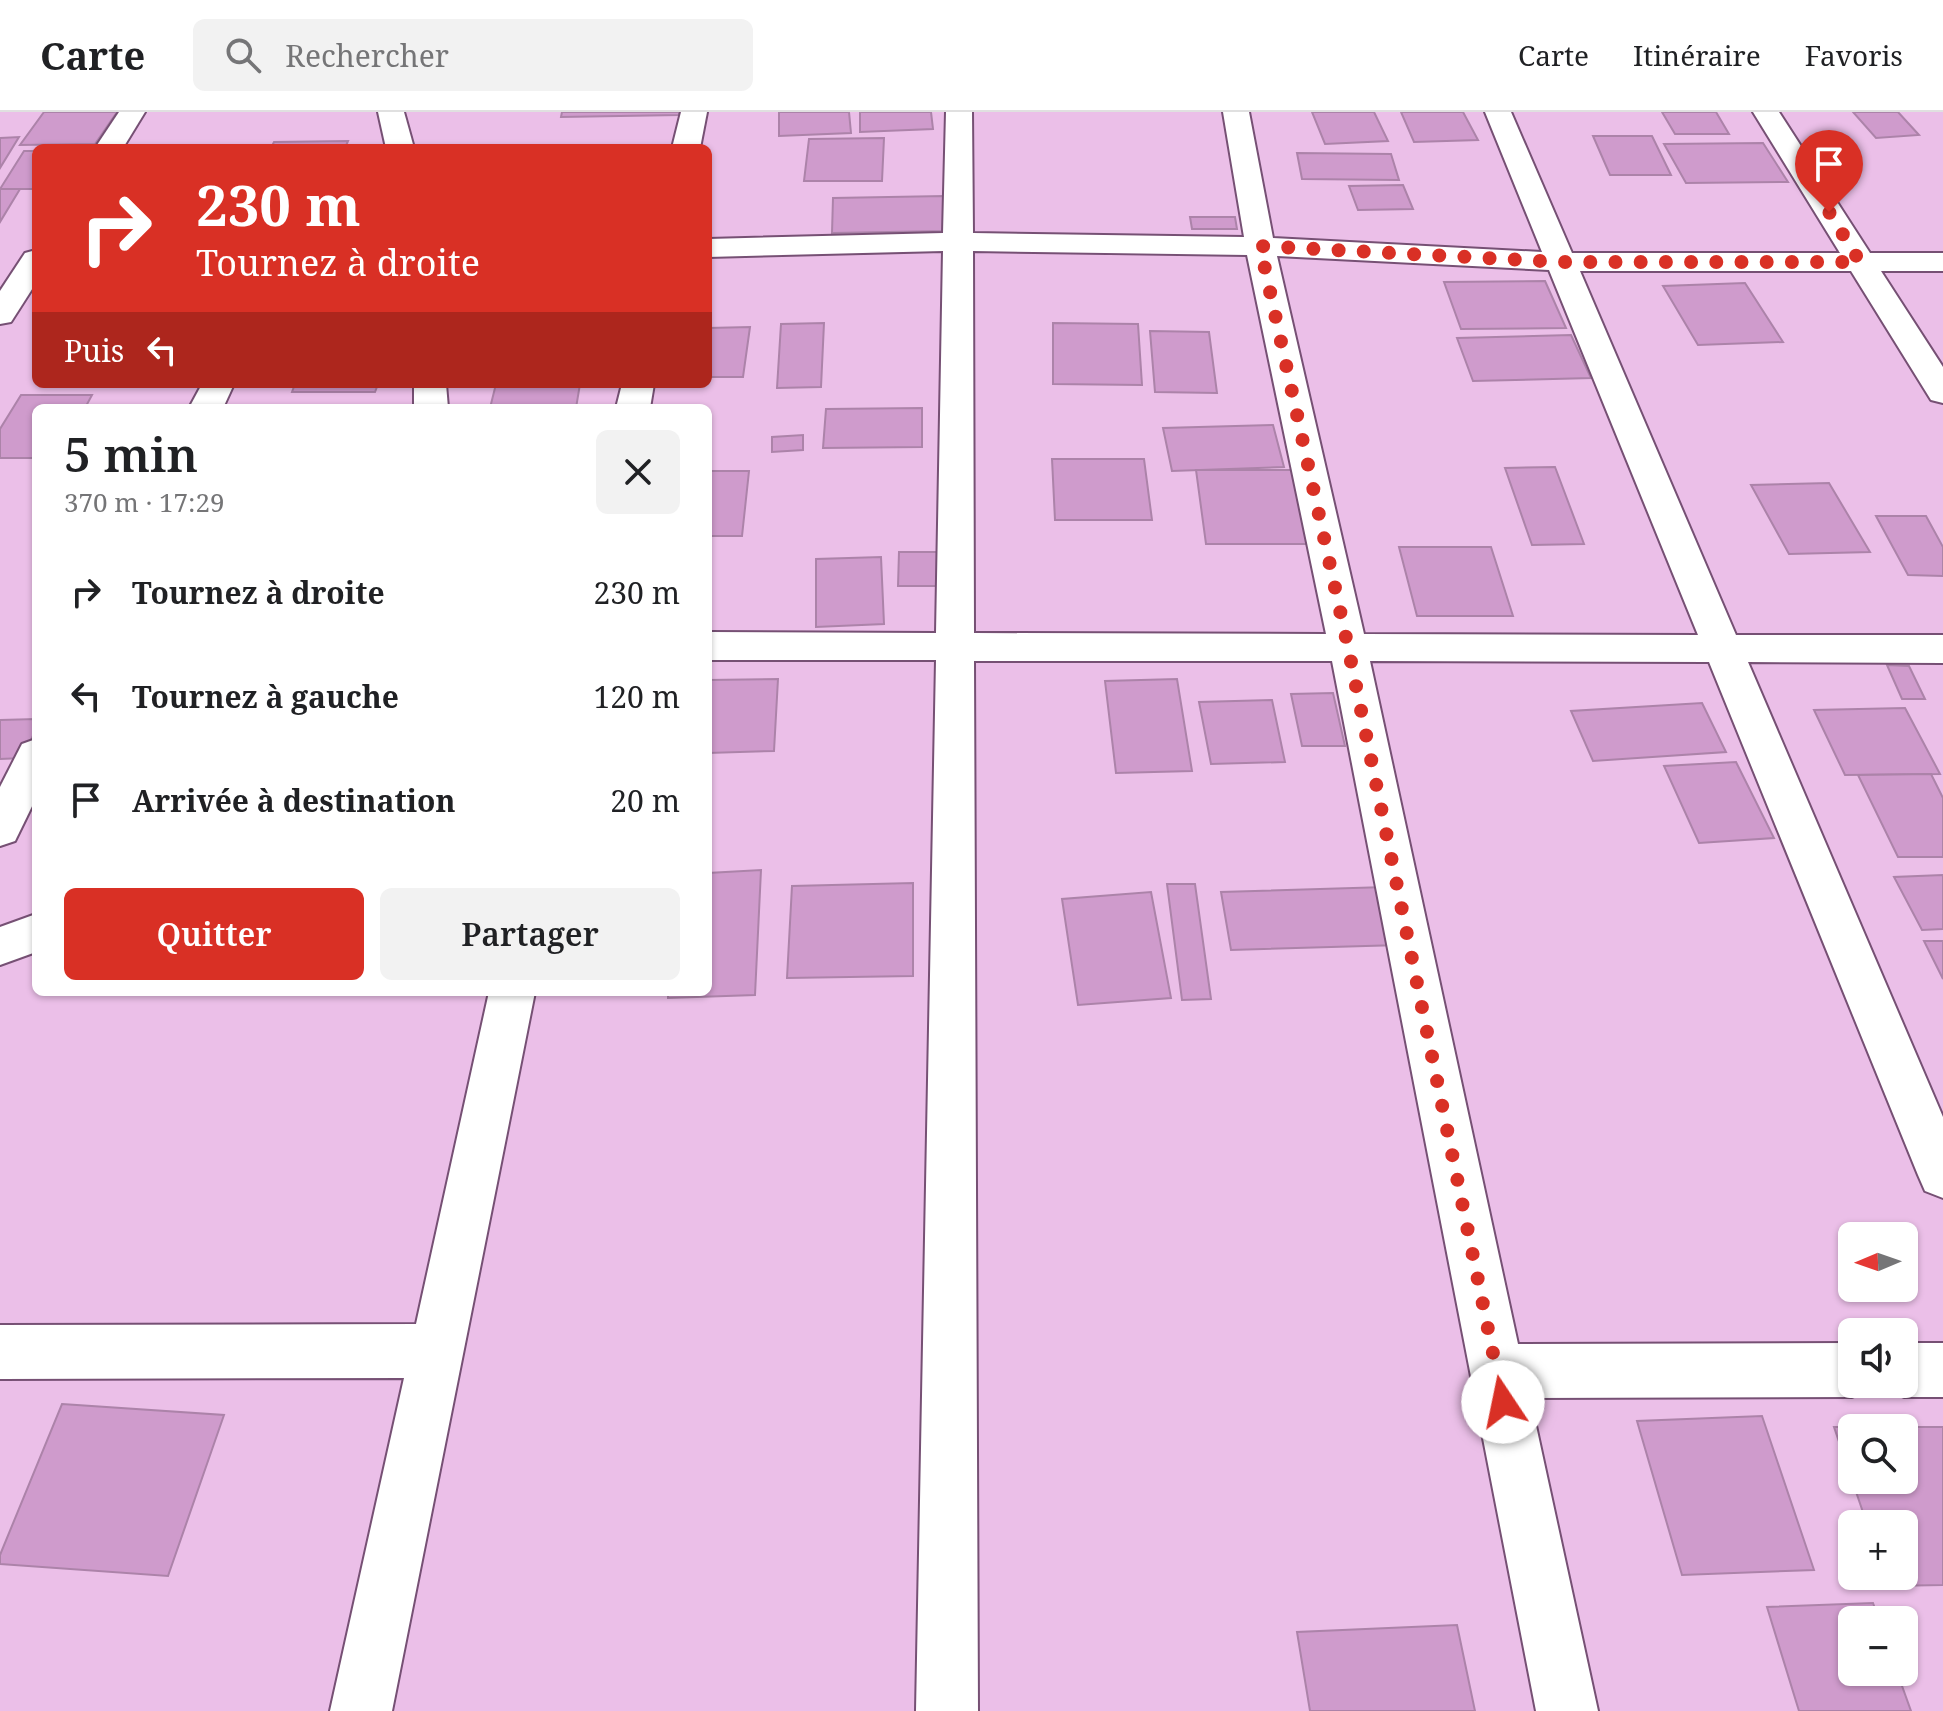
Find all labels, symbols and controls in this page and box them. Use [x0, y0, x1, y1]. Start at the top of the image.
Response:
search box [193, 19, 753, 91]
text: Carte [40, 29, 145, 81]
icon: search [221, 33, 265, 77]
text: Rechercher [285, 35, 449, 76]
text: Carte [1518, 36, 1589, 74]
text: Itinéraire [1633, 36, 1761, 74]
text: Favoris [1805, 36, 1903, 74]
pin [1795, 130, 1863, 212]
icon: arrive [1807, 142, 1851, 186]
text: 230 m [196, 166, 361, 242]
icon: right [64, 176, 168, 280]
text: Tournez à droite [196, 238, 480, 287]
icon: left [140, 328, 184, 372]
text: Puis [64, 330, 124, 371]
text: 5 min [64, 421, 198, 486]
button: close [596, 430, 680, 514]
text: 370 m · 17:29 [64, 484, 225, 520]
icon: right [64, 570, 108, 614]
text: Tournez à droite [132, 572, 385, 613]
text: 230 m [594, 572, 680, 613]
icon: left [64, 674, 108, 718]
text: Tournez à gauche [132, 676, 399, 717]
text: 120 m [594, 676, 680, 717]
icon: arrive [64, 778, 108, 822]
text: Arrivée à destination [132, 780, 456, 821]
text: 20 m [610, 780, 680, 821]
button: Quitter [64, 888, 364, 980]
button: Partager [380, 888, 680, 980]
north arrow [1838, 1222, 1918, 1302]
map controls [1838, 1222, 1918, 1686]
button: sound [1838, 1318, 1918, 1398]
position arrow [1461, 1360, 1545, 1444]
button: search [1838, 1414, 1918, 1494]
button: + [1838, 1510, 1918, 1590]
button: − [1838, 1606, 1918, 1686]

